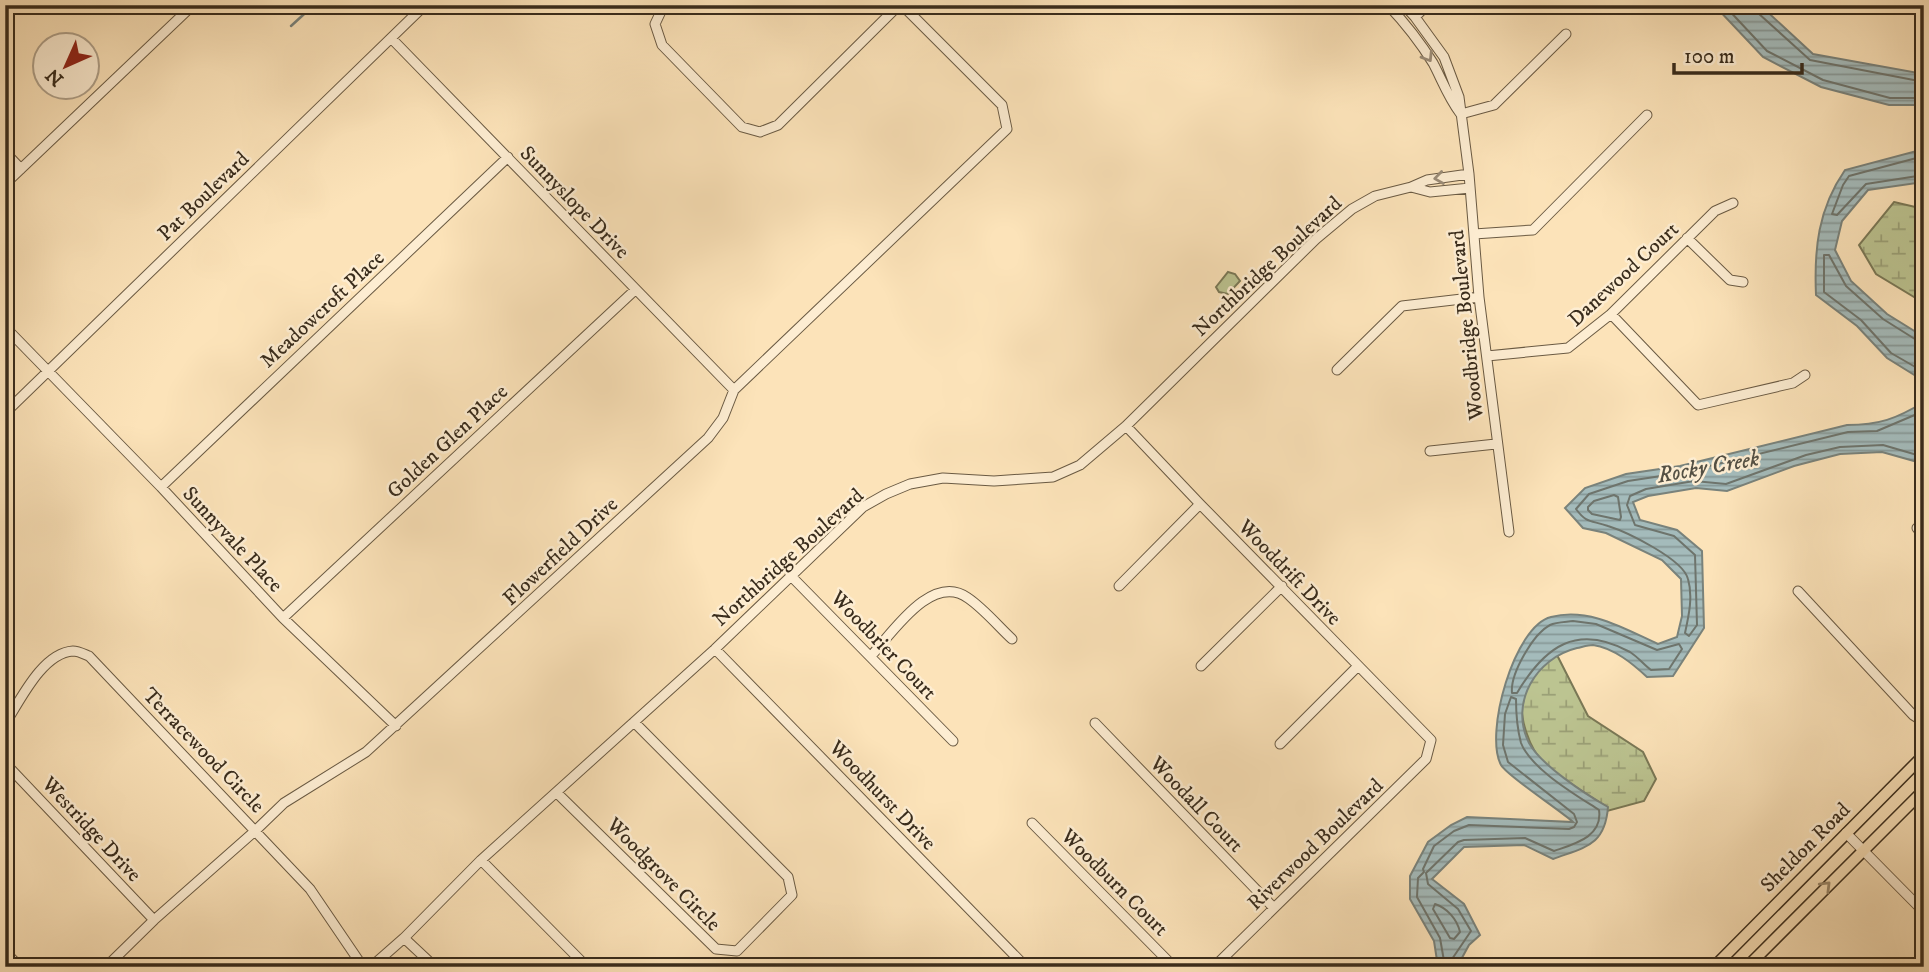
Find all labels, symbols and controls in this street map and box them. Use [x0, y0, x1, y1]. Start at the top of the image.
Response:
north arrow [32, 32, 102, 102]
scale bar [1674, 32, 1801, 76]
text: 100 m [1684, 44, 1735, 70]
one-way arrow [1420, 49, 1433, 62]
text: N [41, 63, 69, 91]
street label: Sunnyslope Drive [514, 141, 635, 265]
street label: Pat Boulevard [152, 146, 255, 247]
one-way arrow [1433, 170, 1445, 185]
street label: Northbridge Boulevard [1188, 191, 1348, 343]
street label: Danewood Court [1563, 217, 1685, 333]
street label: Woodbridge Boulevard [1444, 228, 1490, 422]
street label: Meadowcroft Place [255, 245, 390, 374]
street label: Golden Glen Place [382, 379, 514, 504]
water label: Rocky Creek [1654, 444, 1762, 491]
street label: Sunnyvale Place [177, 481, 288, 598]
street label: Northbridge Boulevard [708, 483, 870, 632]
street label: Flowerfield Drive [498, 492, 624, 612]
street label: Wooddrift Drive [1231, 513, 1347, 631]
street label: Woodbrier Court [824, 585, 942, 706]
street label: Terracewood Circle [137, 682, 270, 819]
street label: Woodhurst Drive [823, 735, 941, 856]
street label: Woodall Court [1143, 750, 1249, 859]
street label: Westridge Drive [35, 771, 147, 888]
street label: Riverwood Boulevard [1242, 773, 1389, 916]
street label: Sheldon Road [1755, 797, 1856, 898]
street label: Woodgrove Circle [600, 812, 726, 937]
street label: Woodburn Court [1054, 823, 1174, 942]
one-way arrow [1818, 882, 1830, 894]

